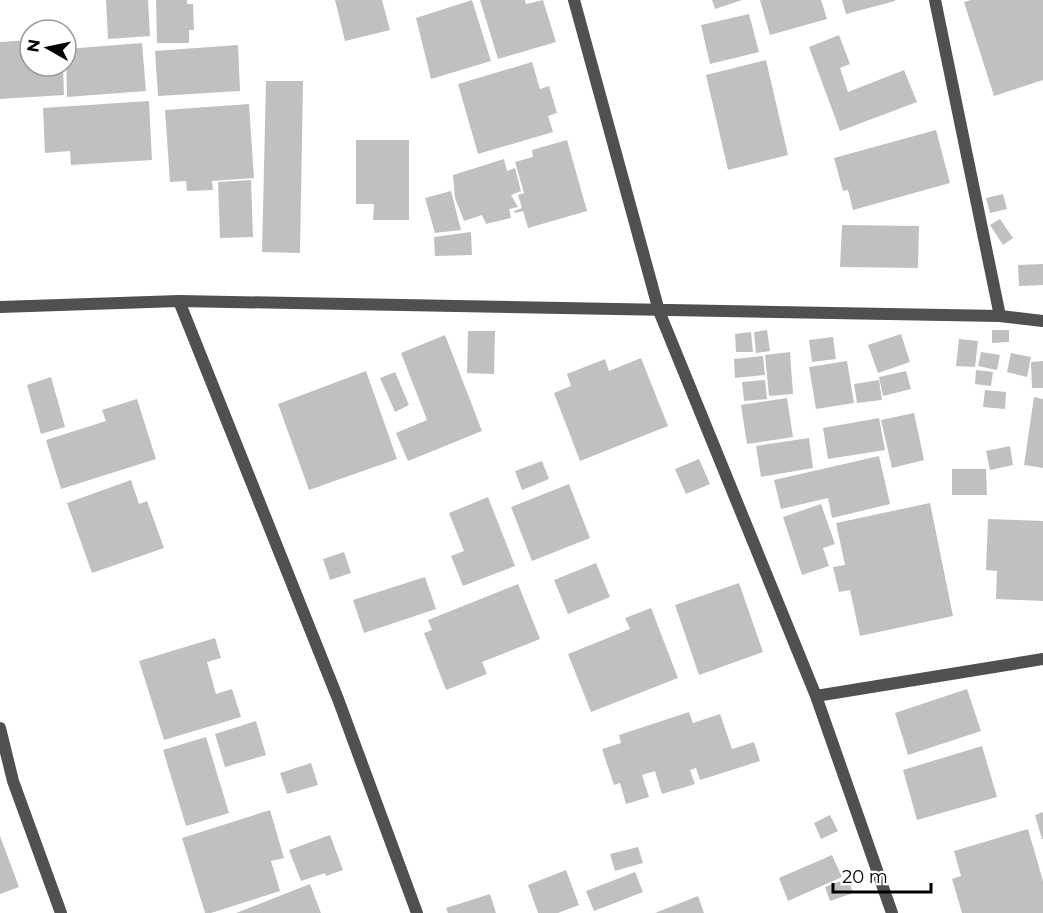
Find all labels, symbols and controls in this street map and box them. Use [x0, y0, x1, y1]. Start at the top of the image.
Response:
north arrow [18, 18, 78, 78]
text: N [23, 38, 44, 54]
scale bar [833, 856, 930, 894]
text: 20 m [842, 866, 888, 888]

